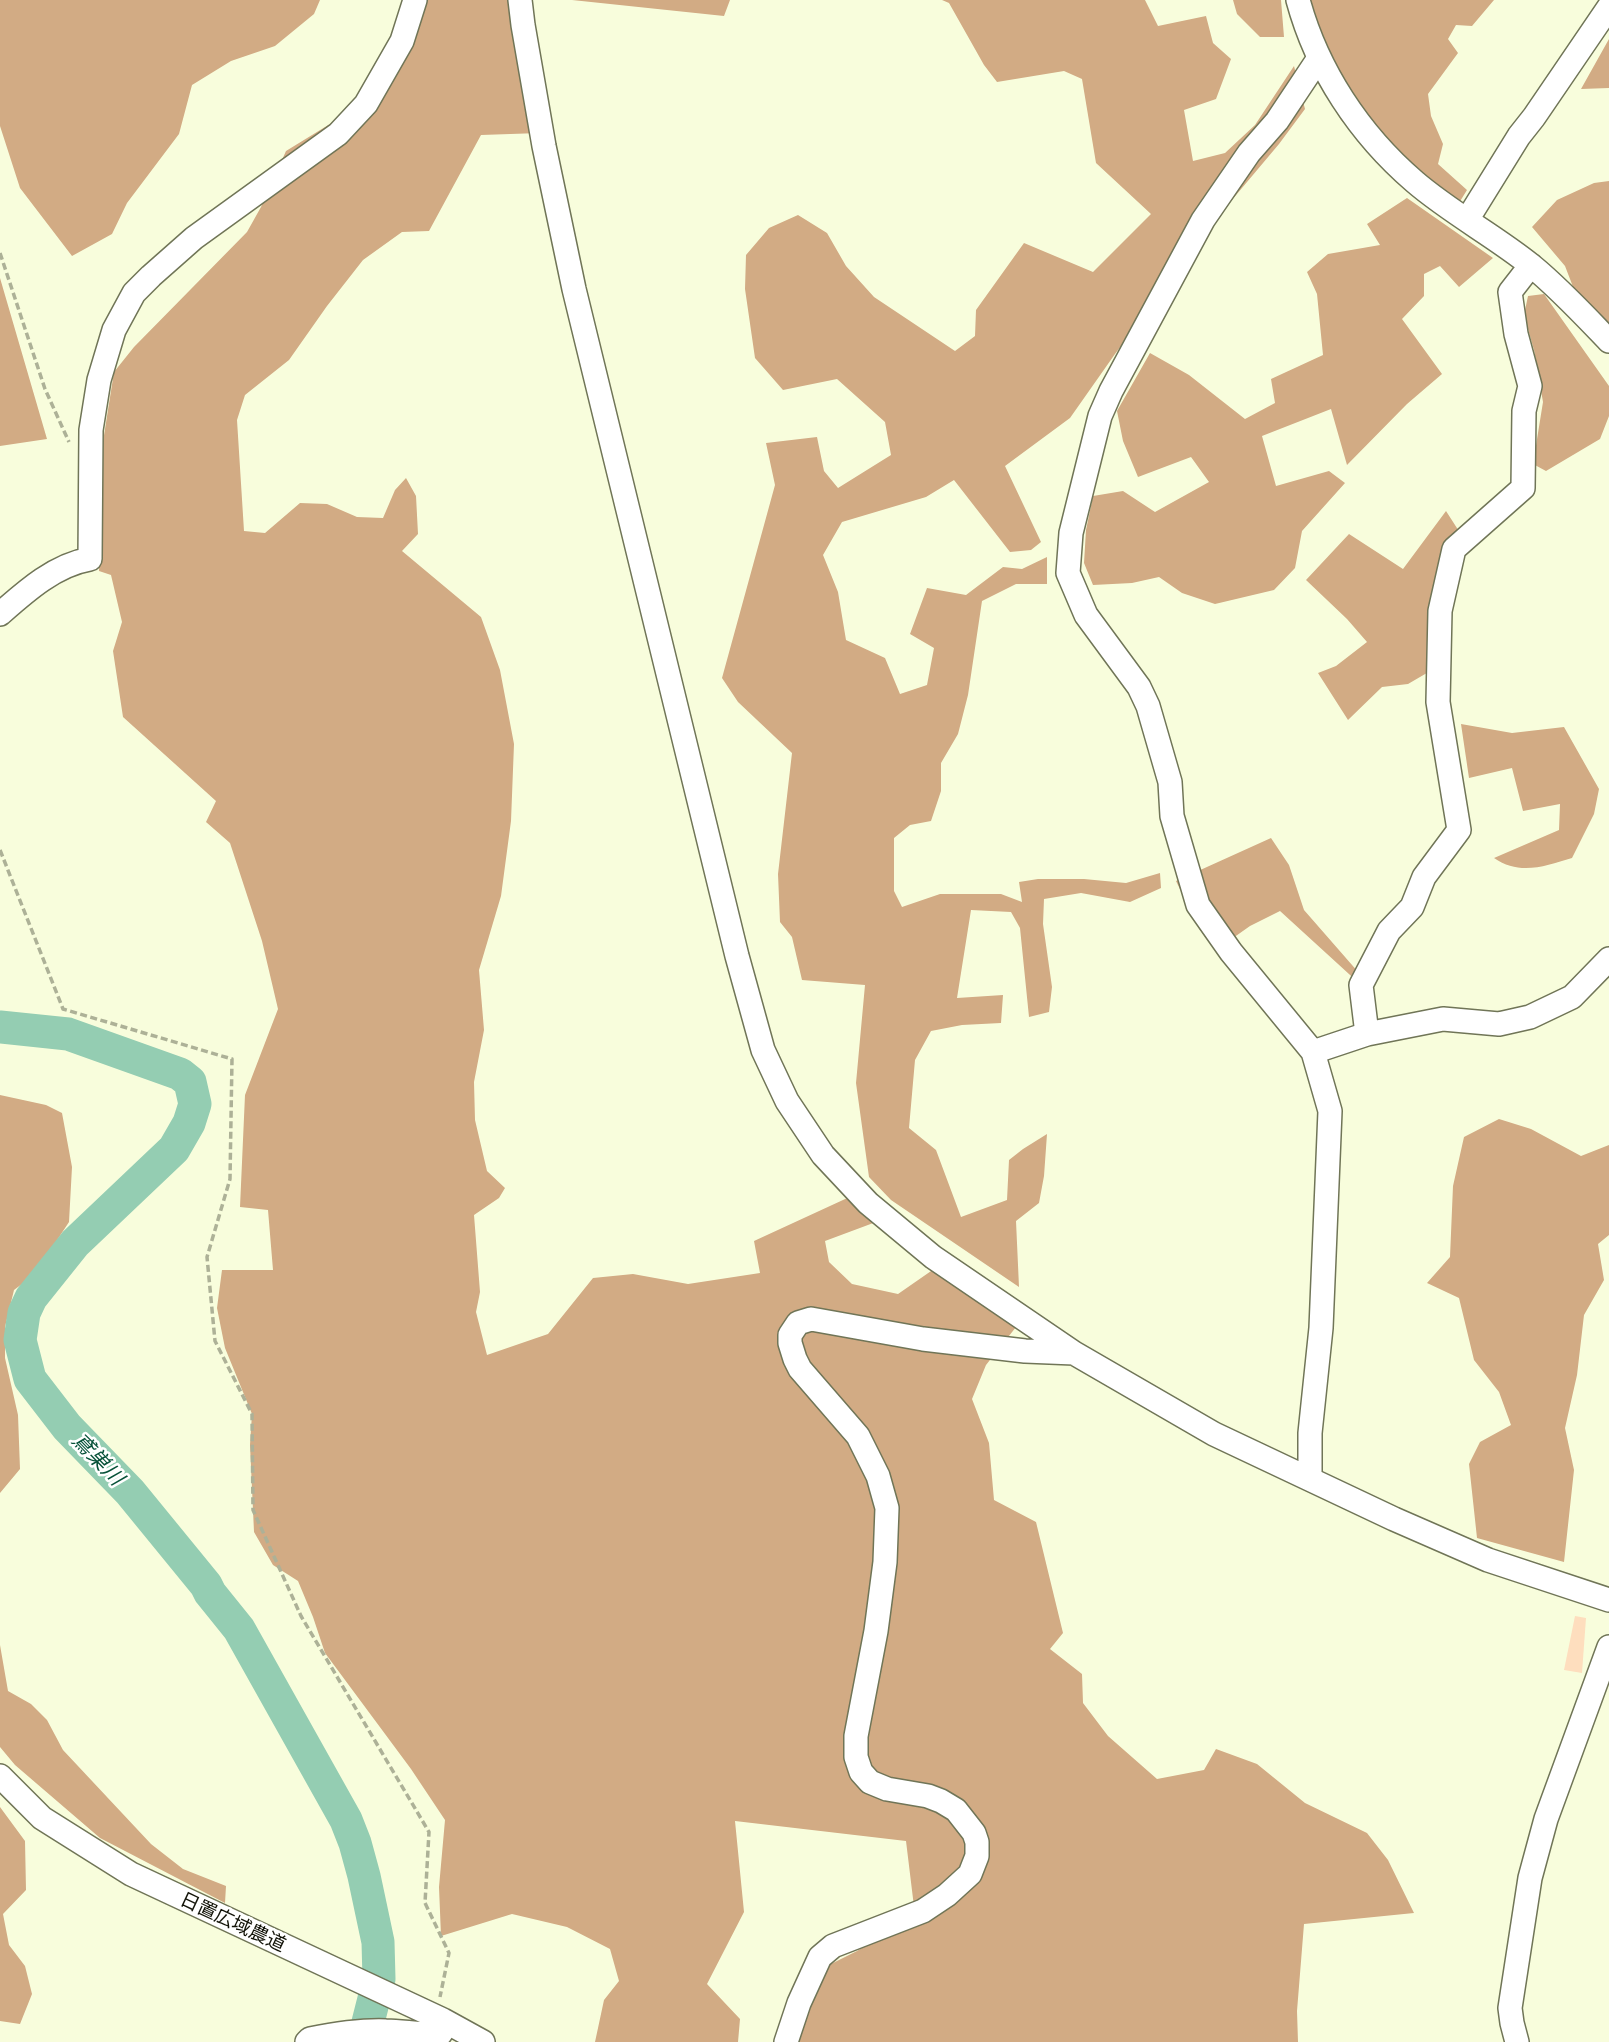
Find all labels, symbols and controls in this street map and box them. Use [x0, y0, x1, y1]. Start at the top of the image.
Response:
water label: 鳶巣川 [67, 1428, 129, 1490]
street label: 日置広域農道 [177, 1888, 289, 1956]

